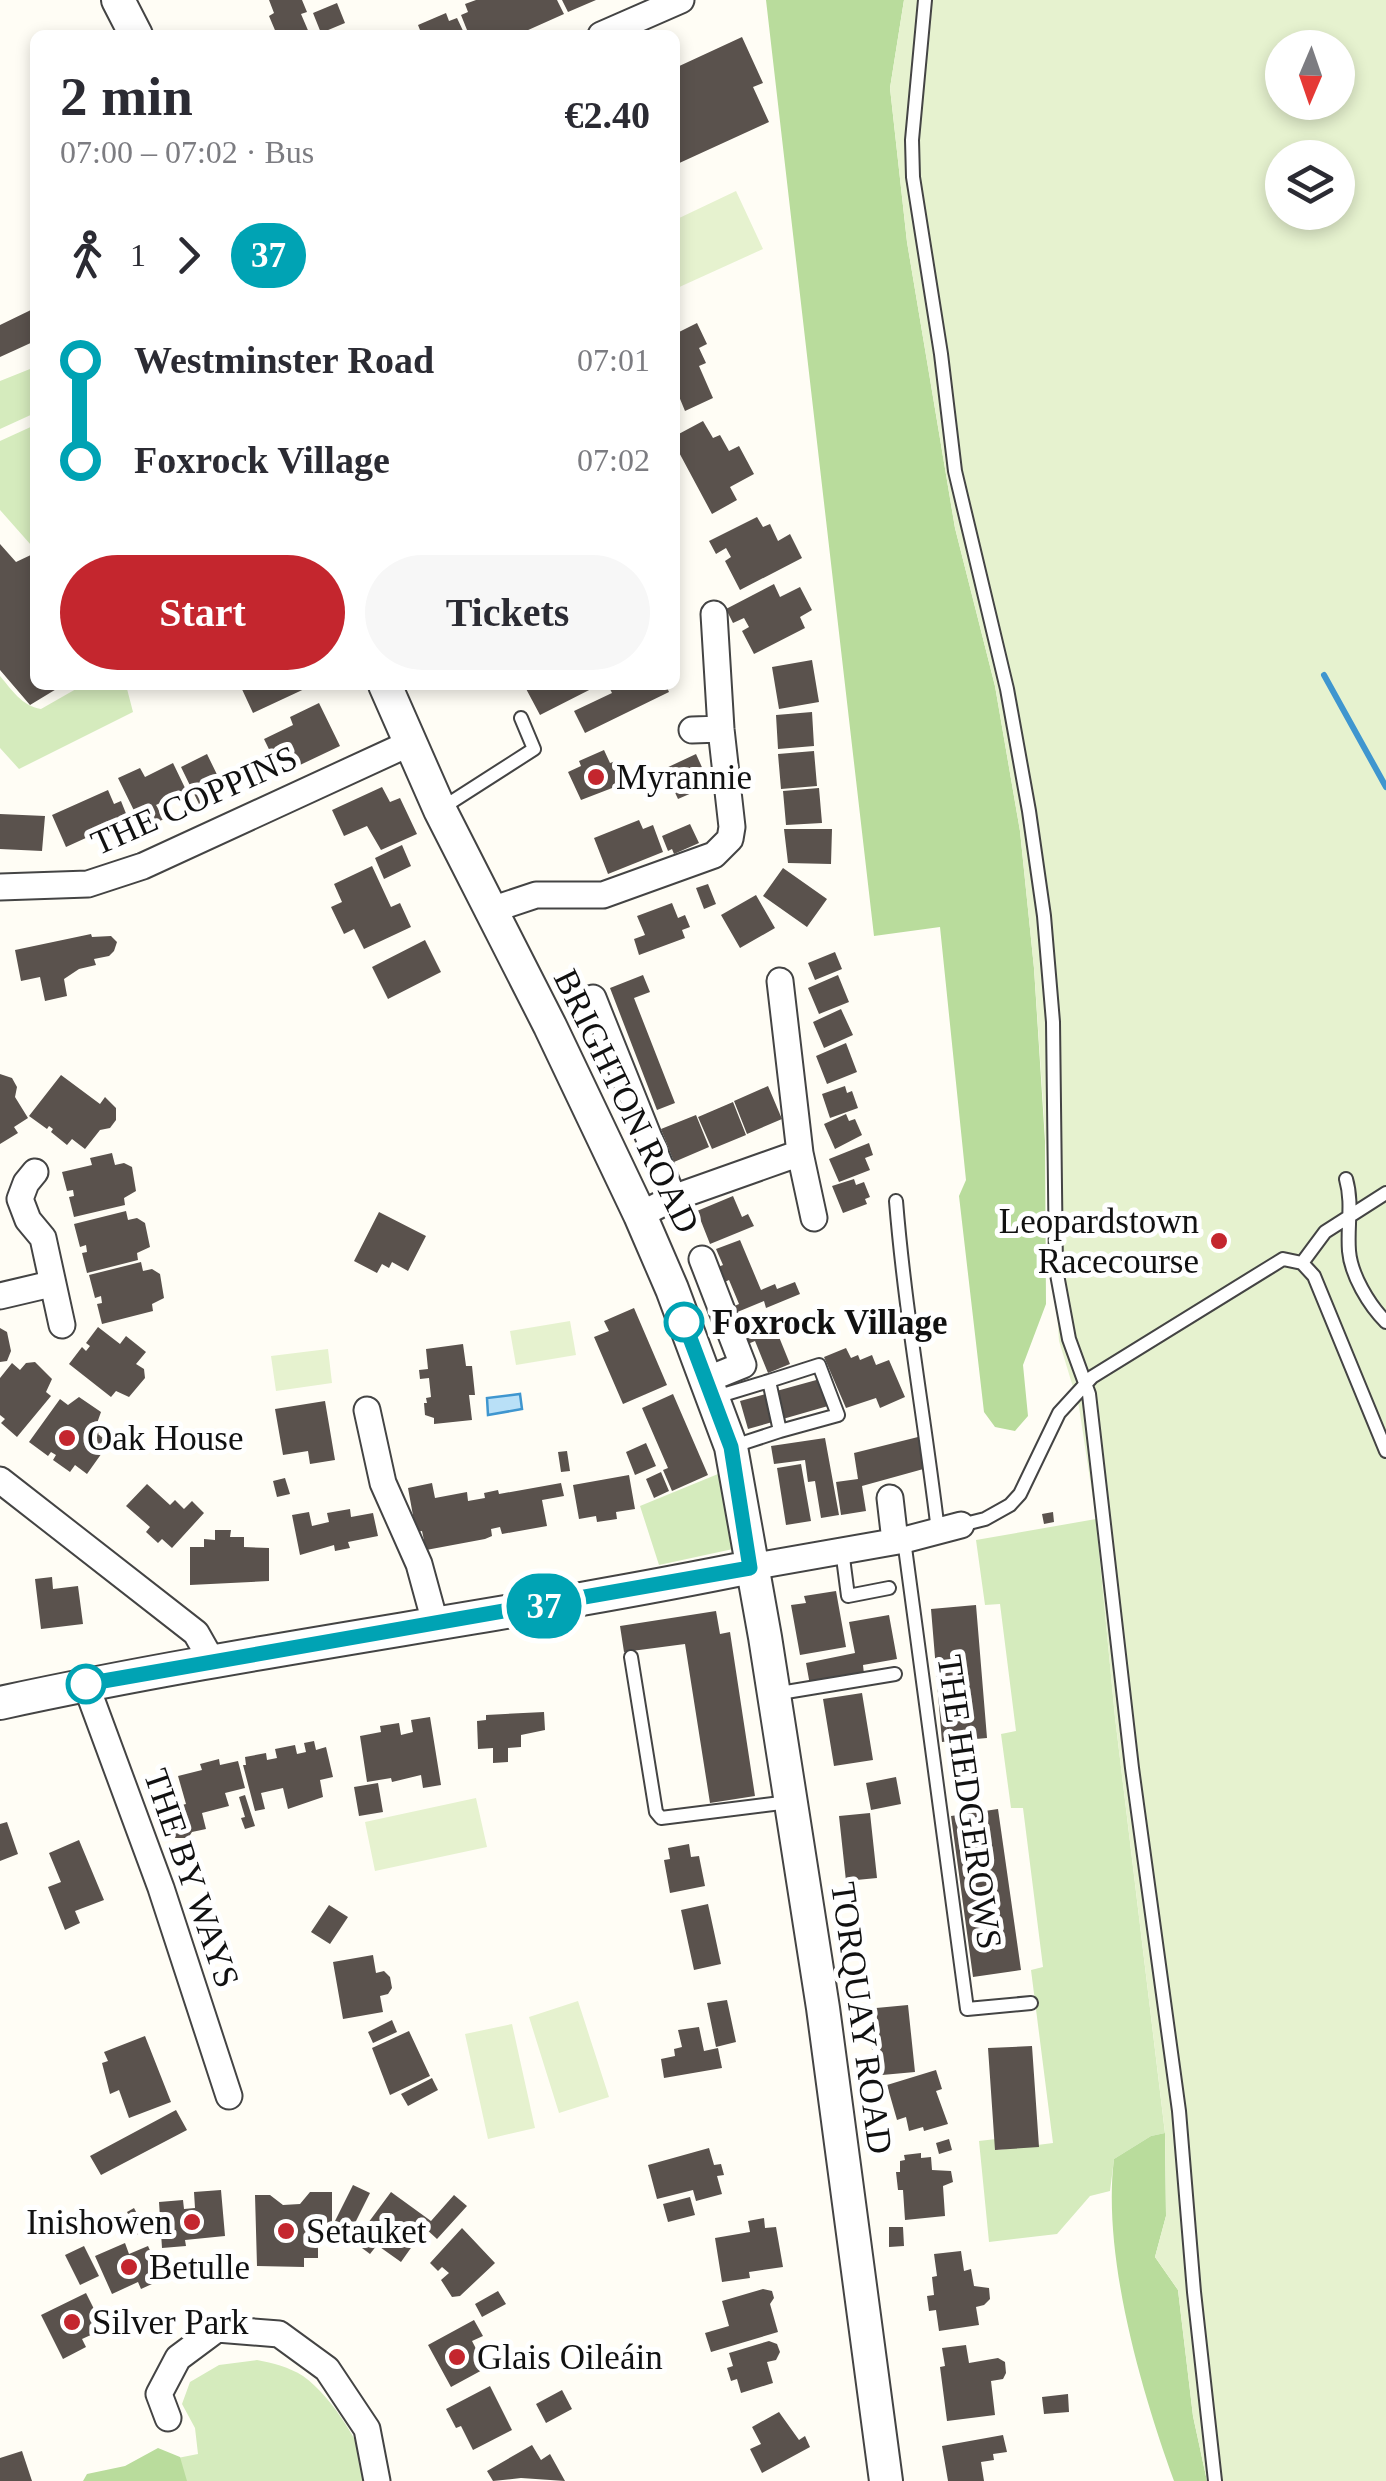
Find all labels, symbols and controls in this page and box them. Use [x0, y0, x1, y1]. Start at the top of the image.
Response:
north arrow [1265, 30, 1355, 120]
map controls [1265, 30, 1355, 230]
text: 2 min [60, 66, 193, 127]
text: €2.40 [565, 94, 650, 136]
text: 07:00 – 07:02 · Bus [60, 134, 314, 170]
button: layers [1265, 140, 1355, 230]
icon: walk [60, 228, 115, 283]
icon: forward [161, 228, 216, 283]
text: 37 [251, 236, 286, 275]
text: 1 [130, 237, 146, 273]
text: Westminster Road [134, 339, 434, 381]
text: 07:01 [577, 342, 650, 378]
text: Foxrock Village [134, 439, 390, 481]
text: 07:02 [577, 442, 650, 478]
button: Start [60, 555, 345, 670]
button: Tickets [365, 555, 650, 670]
street label: THE COPPINS [85, 738, 303, 863]
place label: Myrannie [616, 758, 752, 797]
marker: Myrannie [585, 766, 607, 788]
street label: BRIGHTON ROAD [546, 963, 707, 1239]
place label: Leopardstown Racecourse [999, 1202, 1199, 1281]
marker: Leopardstown Racecourse [1208, 1230, 1230, 1252]
marker: Foxrock Village [665, 1303, 703, 1341]
place label: Foxrock Village [712, 1303, 948, 1342]
place label: Oak House [87, 1419, 244, 1458]
marker: Oak House [56, 1427, 78, 1449]
line badge: 37 [499, 1574, 589, 1638]
text: 37 [527, 1587, 562, 1626]
street label: THE HEDGEROWS [930, 1653, 1009, 1952]
unlabelled marker [67, 1665, 105, 1703]
street label: THE BY WAYS [136, 1764, 247, 1992]
street label: TORQUAY ROAD [823, 1880, 900, 2156]
place label: Inishowen [26, 2203, 172, 2242]
marker: Inishowen [181, 2211, 203, 2233]
place label: Setauket [306, 2212, 427, 2251]
marker: Setauket [275, 2220, 297, 2242]
place label: Betulle [149, 2248, 250, 2287]
marker: Betulle [118, 2256, 140, 2278]
place label: Silver Park [92, 2303, 249, 2342]
marker: Silver Park [61, 2311, 83, 2333]
place label: Glais Oileáin [477, 2338, 663, 2377]
marker: Glais Oileáin [446, 2346, 468, 2368]

